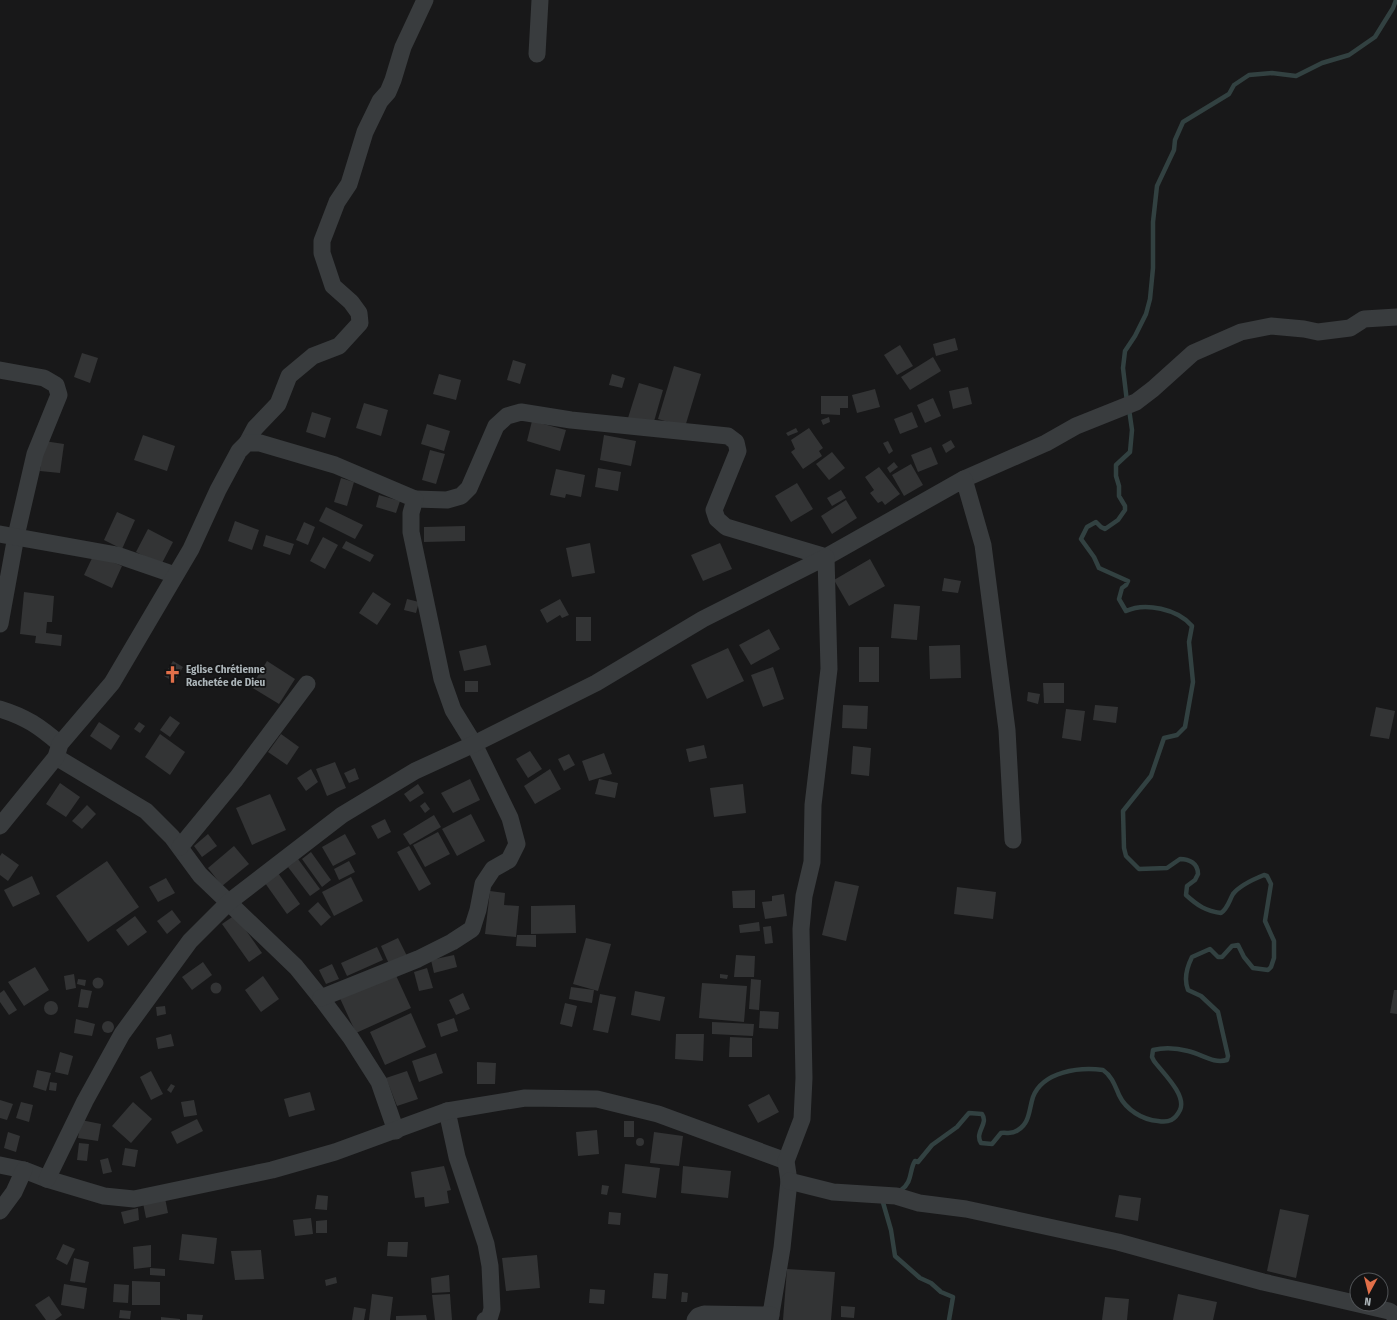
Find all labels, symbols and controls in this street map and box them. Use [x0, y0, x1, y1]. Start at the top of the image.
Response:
place label: Eglise Chrétienne Rachetée de Dieu [186, 663, 266, 689]
church icon: Eglise Chrétienne Rachetée de Dieu [163, 665, 183, 685]
north arrow [1349, 1272, 1389, 1312]
text: N [1364, 1295, 1372, 1308]

